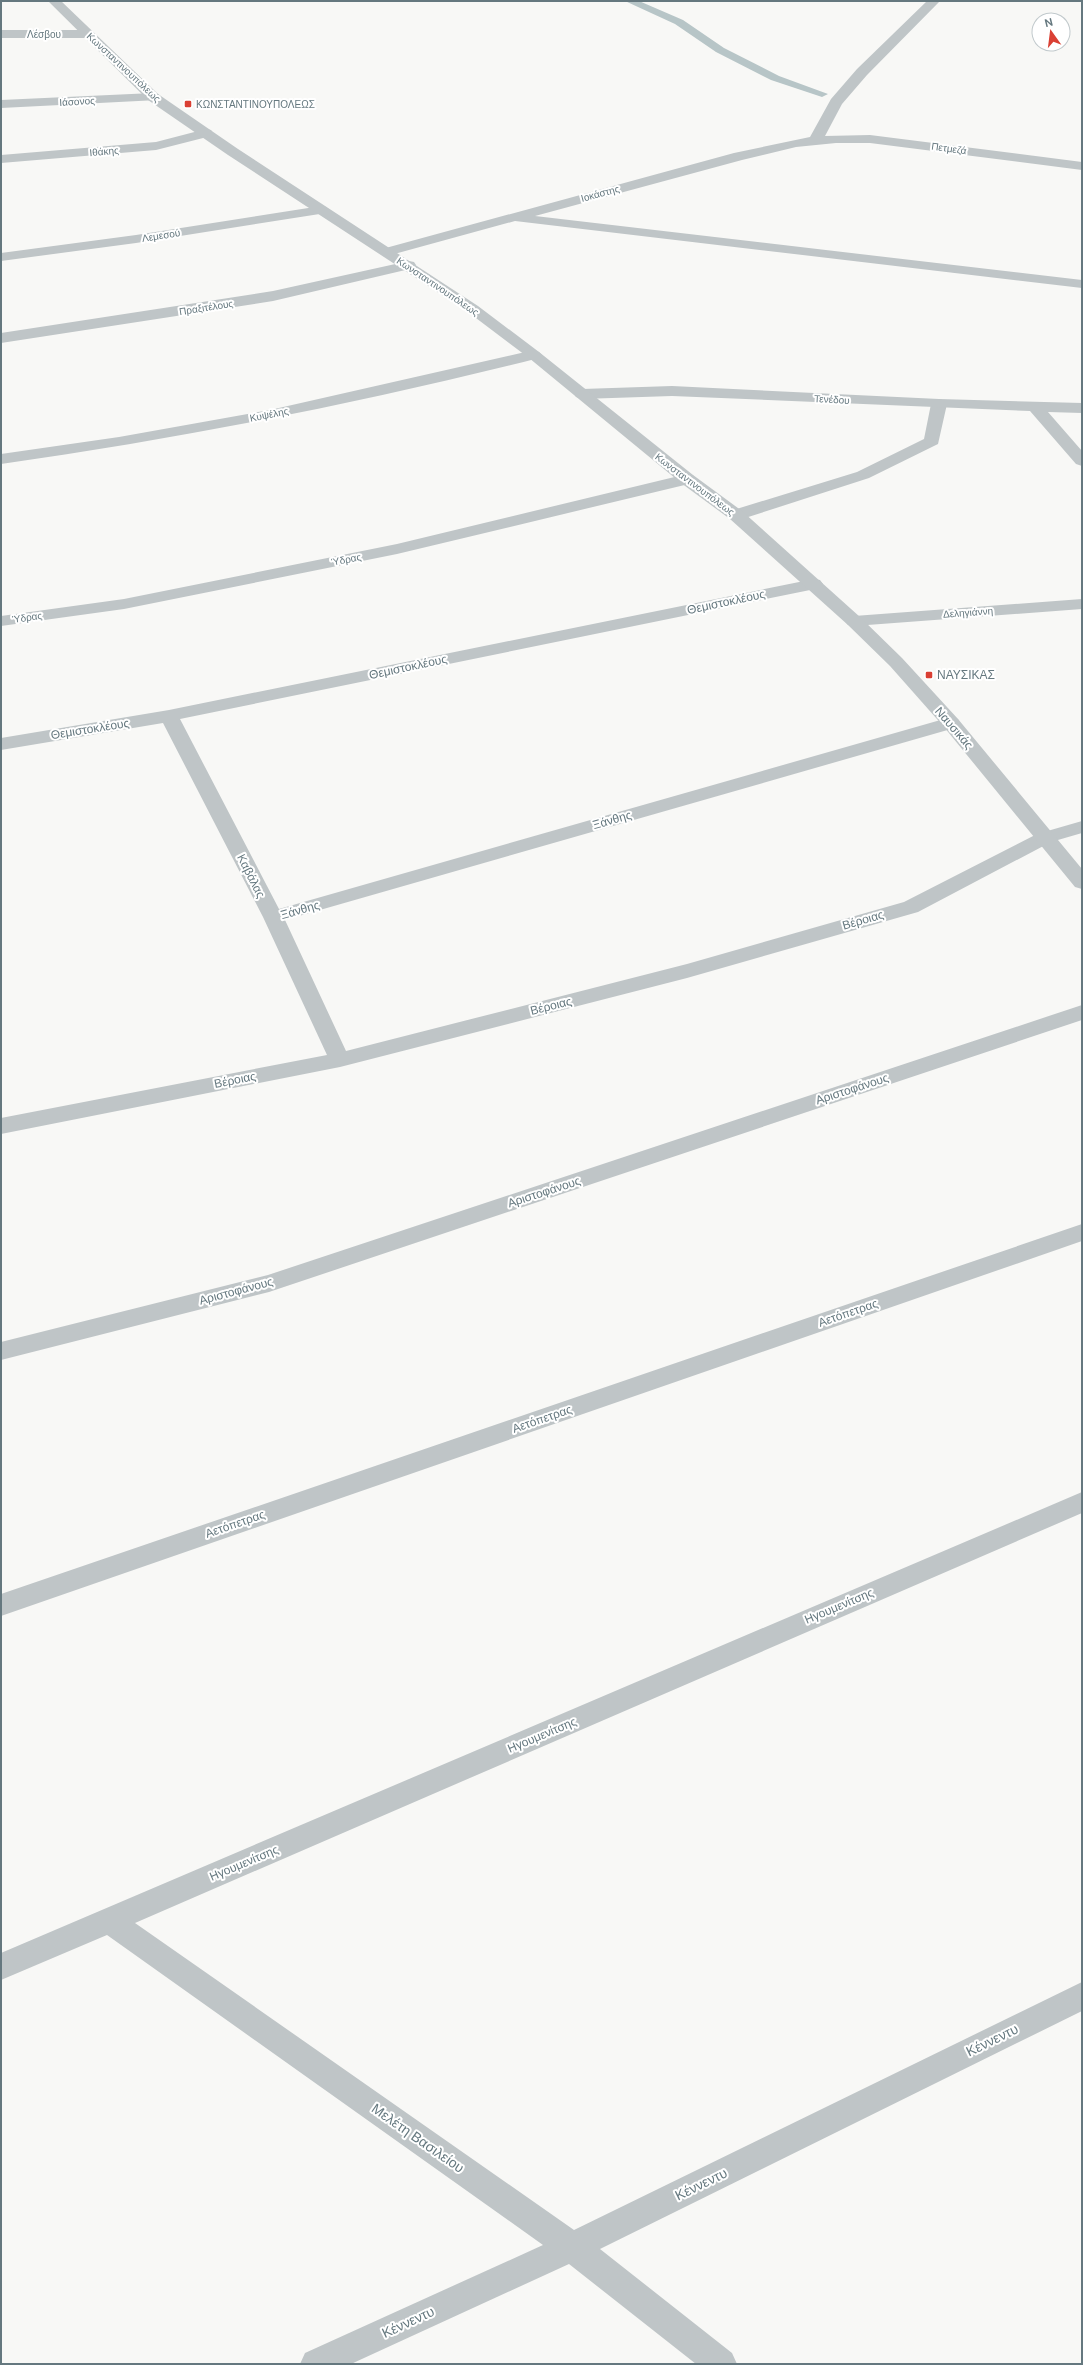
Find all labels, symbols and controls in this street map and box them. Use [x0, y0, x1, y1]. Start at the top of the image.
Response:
north arrow [1031, 12, 1071, 52]
text: N [1043, 15, 1054, 30]
street label: Λέσβου [27, 28, 61, 41]
street label: Κωνσταντινουπόλεως [84, 30, 163, 105]
street label: Ιάσονος [59, 94, 95, 109]
place label: ΚΩΝΣΤΑΝΤΙΝΟΥΠΟΛΕΩΣ [196, 98, 315, 111]
marker: ΚΩΝΣΤΑΝΤΙΝΟΥΠΟΛΕΩΣ [183, 99, 193, 109]
street label: Πετμεζά [931, 140, 968, 157]
street label: Ιθάκης [89, 144, 119, 159]
street label: Ιοκάστης [579, 182, 621, 205]
street label: Λεμεσού [141, 226, 181, 245]
street label: Κωνσταντινουπόλεως [394, 254, 481, 319]
street label: Πραξιτέλους [178, 297, 234, 318]
street label: Τενέδου [814, 392, 850, 407]
street label: Κυψέλης [249, 404, 290, 425]
street label: Κωνσταντινουπόλεως [652, 450, 737, 519]
street label: Ύδρας [330, 550, 362, 569]
street label: Θεμιστοκλέους [686, 586, 767, 618]
street label: Δεληγιάννη [943, 604, 994, 621]
street label: Ύδρας [11, 609, 43, 626]
street label: Θεμιστοκλέους [368, 651, 449, 683]
place label: ΝΑΥΣΙΚΑΣ [937, 667, 995, 683]
marker: ΝΑΥΣΙΚΑΣ [924, 670, 934, 680]
street label: Ναυσικάς [931, 704, 977, 753]
street label: Θεμιστοκλέους [50, 715, 131, 743]
street label: Ξάνθης [591, 807, 634, 833]
street label: Καβάλας [233, 851, 269, 901]
street label: Ξάνθης [279, 897, 322, 923]
street label: Βέροιας [840, 906, 886, 934]
street label: Βέροιας [529, 993, 574, 1019]
street label: Βέροιας [213, 1068, 257, 1092]
street label: Αριστοφάνους [813, 1070, 891, 1108]
street label: Αριστοφάνους [505, 1173, 583, 1211]
street label: Αριστοφάνους [197, 1273, 275, 1309]
street label: Αετόπετρας [816, 1295, 880, 1331]
street label: Αετόπετρας [510, 1401, 574, 1437]
street label: Αετόπετρας [203, 1506, 267, 1542]
street label: Ηγουμενίτσης [802, 1584, 876, 1628]
street label: Ηγουμενίτσης [505, 1713, 579, 1757]
street label: Ηγουμενίτσης [207, 1841, 281, 1885]
street label: Κέννεντυ [963, 2020, 1021, 2060]
street label: Μελέτη Βασιλείου [368, 2099, 468, 2177]
street label: Κέννεντυ [672, 2164, 730, 2204]
street label: Κέννεντυ [379, 2302, 437, 2342]

